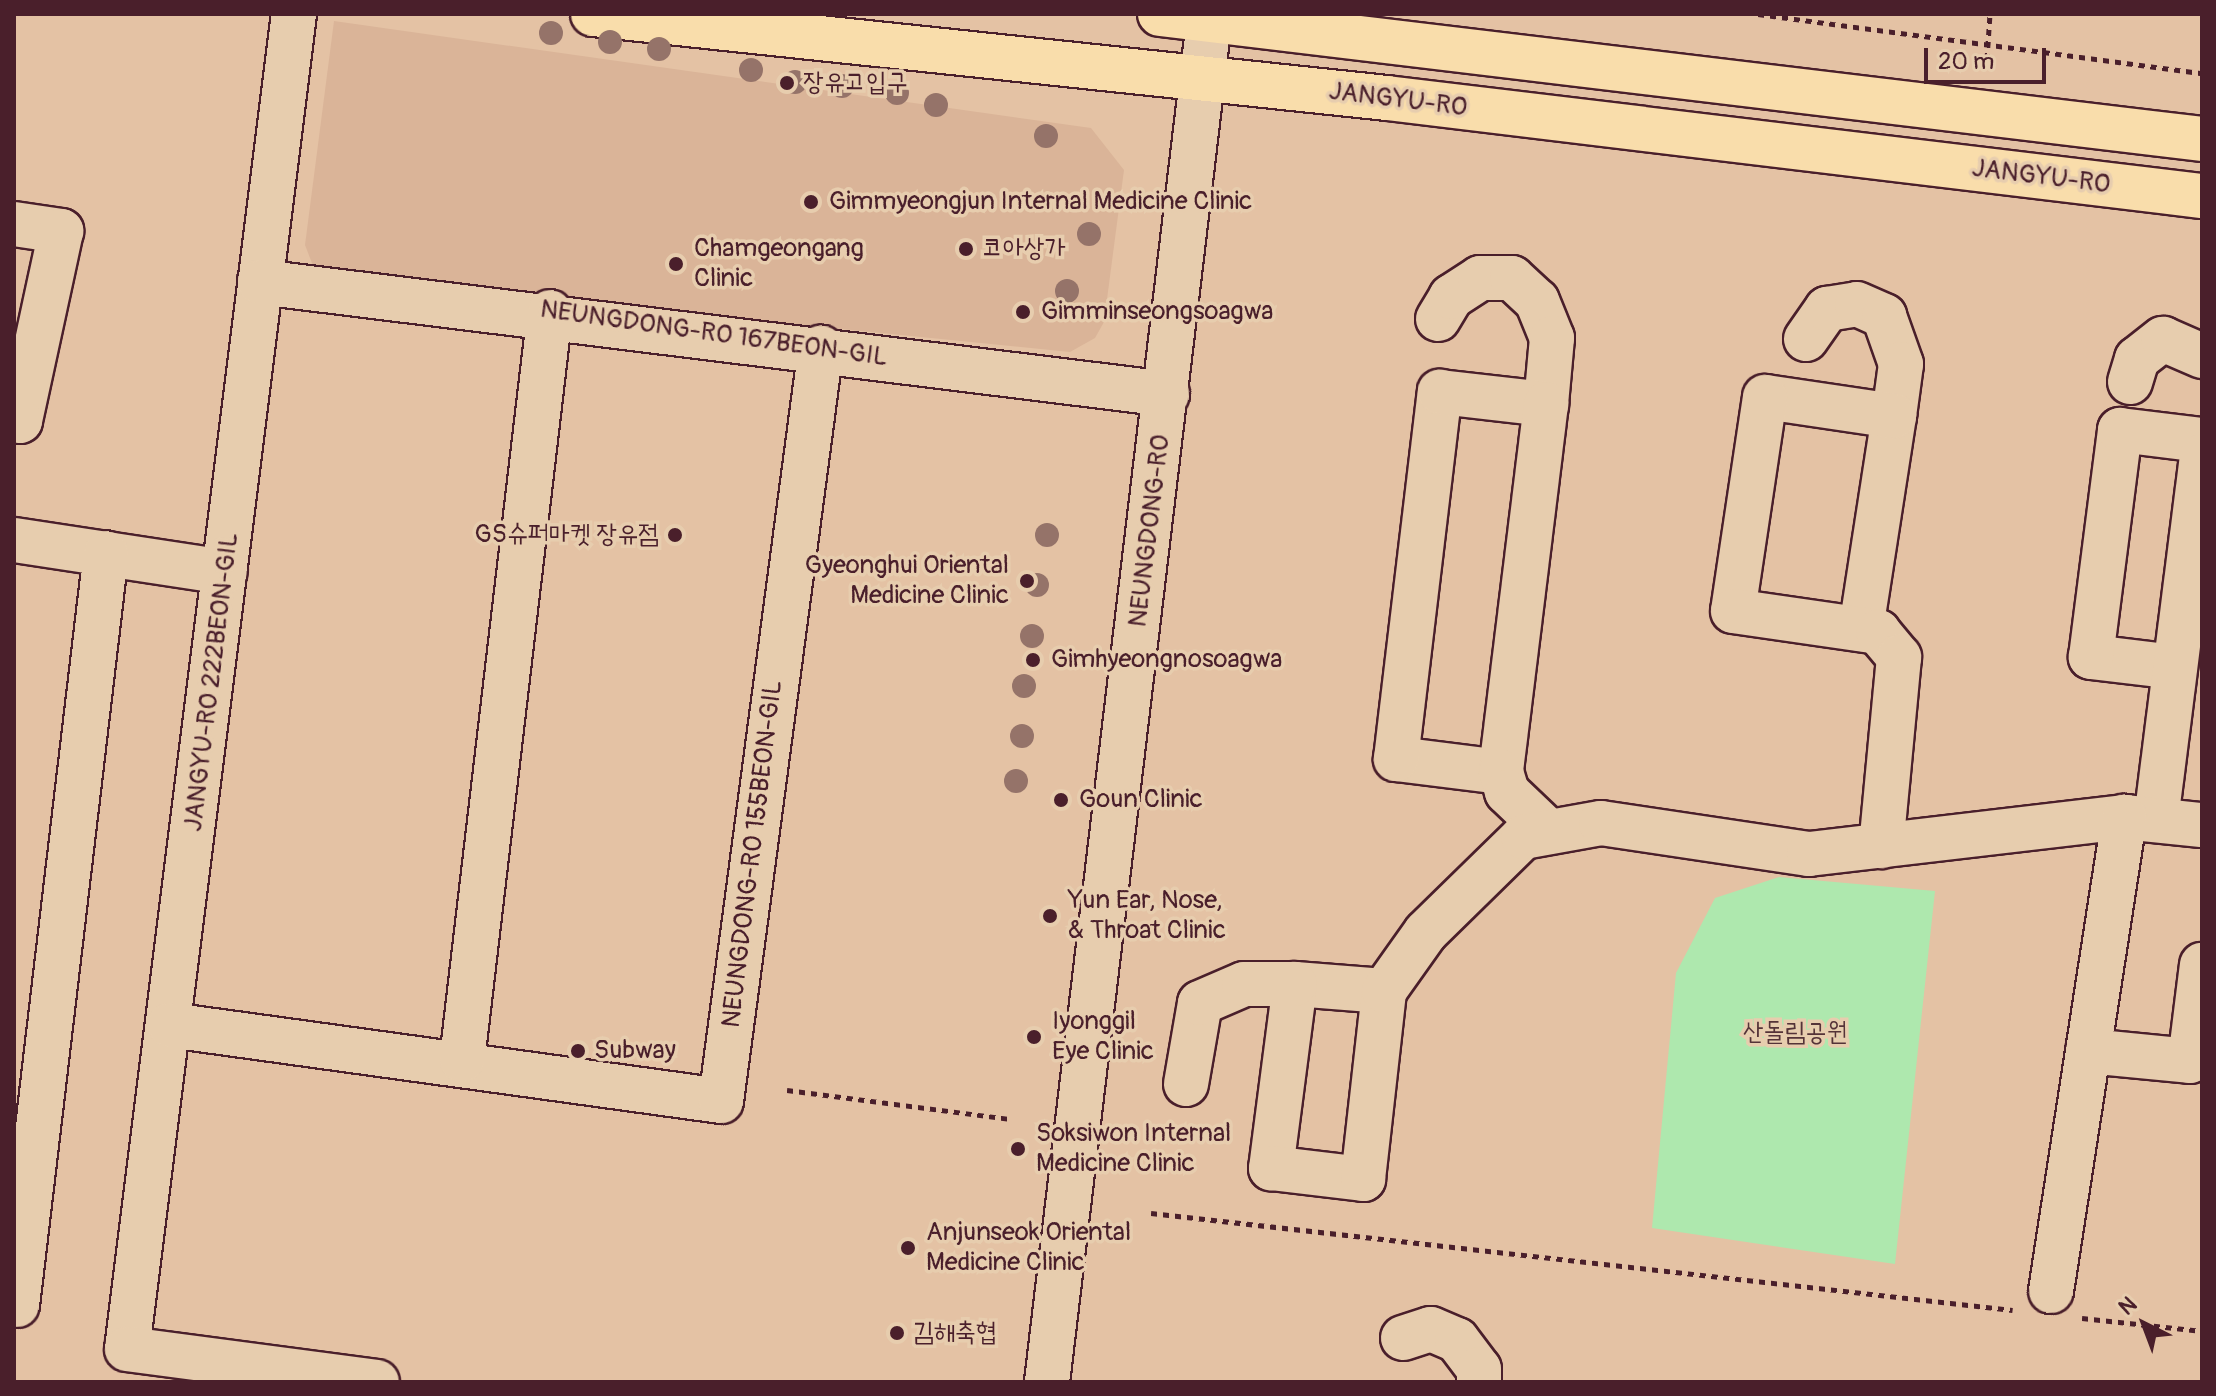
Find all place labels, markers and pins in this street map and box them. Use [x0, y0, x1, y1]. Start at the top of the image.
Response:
place label: 장유고입구 [803, 67, 908, 99]
marker: 장유고입구 [778, 74, 796, 92]
place label: Gimmyeongjun Internal Medicine Clinic [829, 186, 1252, 218]
marker: Gimmyeongjun Internal Medicine Clinic [800, 191, 822, 213]
place label: Chamgeongang Clinic [694, 233, 864, 294]
place label: 코아상가 [982, 233, 1066, 265]
marker: 코아상가 [957, 240, 975, 258]
marker: Chamgeongang Clinic [665, 253, 687, 275]
place label: Gimminseongsoagwa [1041, 296, 1273, 328]
marker: Gimminseongsoagwa [1012, 301, 1034, 323]
place label: GS슈퍼마켓 장유점 [475, 519, 659, 551]
marker: GS슈퍼마켓 장유점 [666, 526, 684, 544]
place label: Gyeonghui Oriental Medicine Clinic [805, 550, 1009, 612]
marker: Gyeonghui Oriental Medicine Clinic [1016, 570, 1038, 592]
place label: Gimhyeongnosoagwa [1051, 644, 1282, 676]
marker: Gimhyeongnosoagwa [1022, 649, 1044, 671]
place label: Goun Clinic [1079, 784, 1203, 816]
marker: Goun Clinic [1050, 789, 1072, 811]
place label: Yun Ear, Nose, & Throat Clinic [1068, 885, 1226, 946]
marker: Yun Ear, Nose, & Throat Clinic [1039, 905, 1061, 927]
place label: Iyonggil Eye Clinic [1052, 1006, 1154, 1068]
marker: Iyonggil Eye Clinic [1023, 1026, 1045, 1048]
place label: Subway [594, 1035, 676, 1067]
marker: Subway [569, 1042, 587, 1060]
place label: Soksiwon Internal Medicine Clinic [1036, 1118, 1231, 1180]
marker: Soksiwon Internal Medicine Clinic [1007, 1138, 1029, 1160]
place label: Anjunseok Oriental Medicine Clinic [926, 1217, 1131, 1278]
marker: Anjunseok Oriental Medicine Clinic [897, 1237, 919, 1259]
place label: 김해축협 [913, 1317, 997, 1349]
marker: 김해축협 [888, 1324, 906, 1342]

